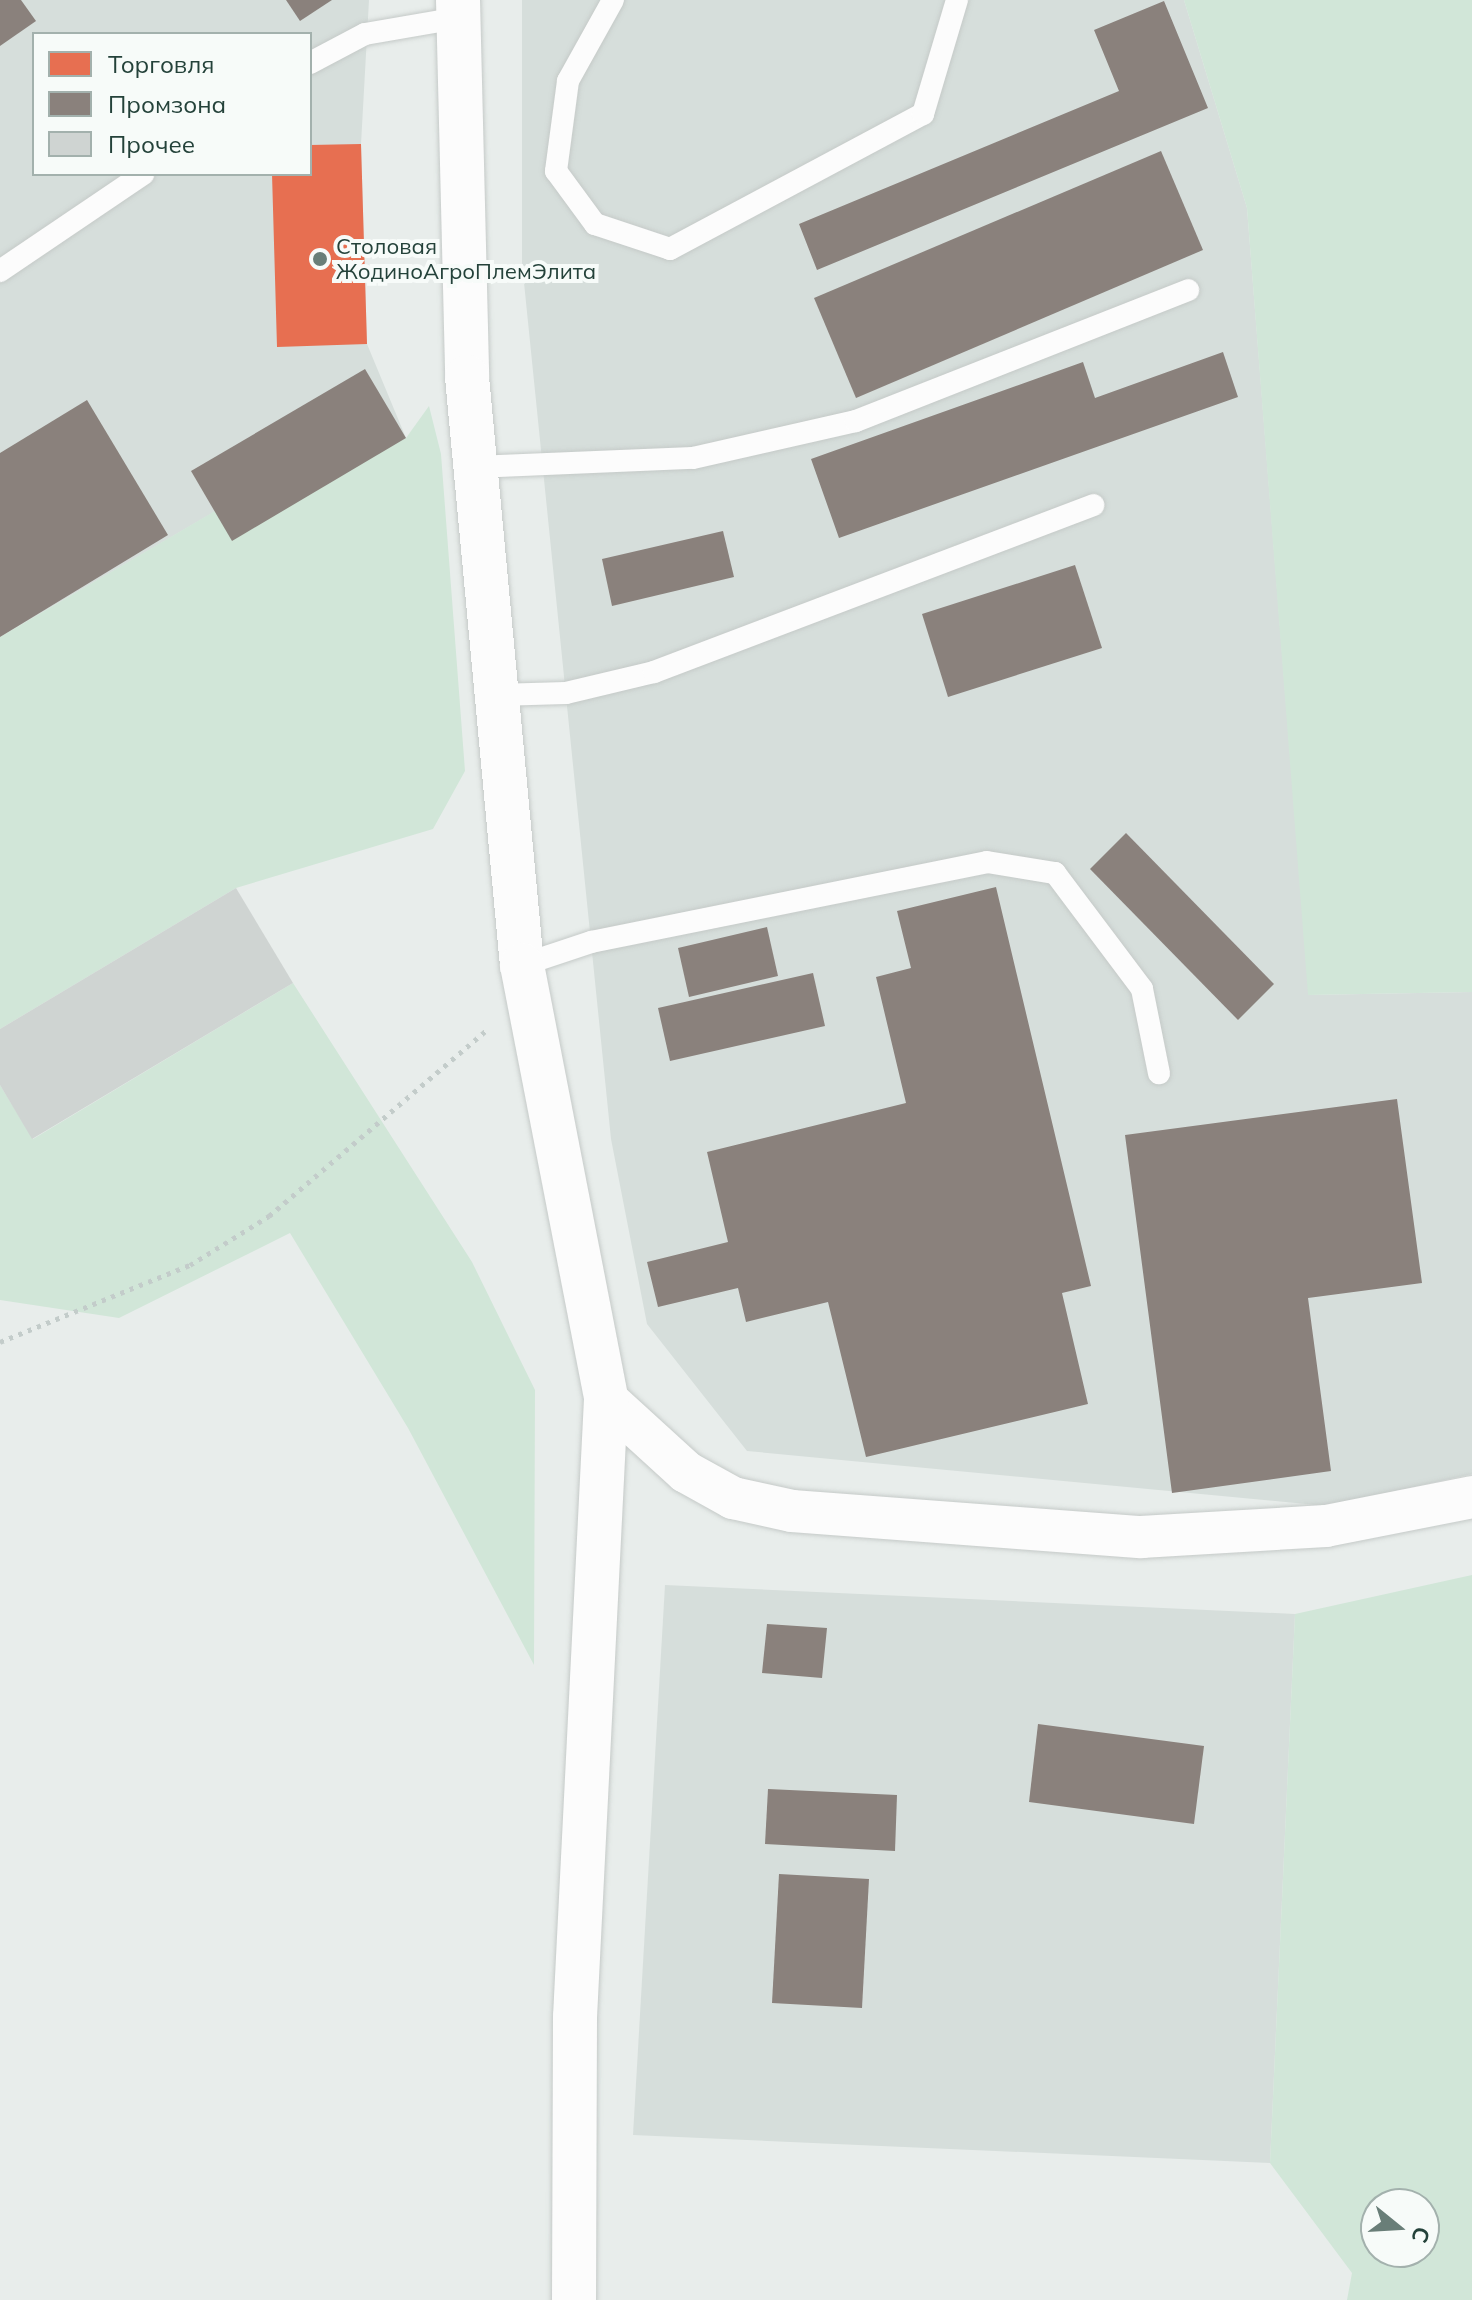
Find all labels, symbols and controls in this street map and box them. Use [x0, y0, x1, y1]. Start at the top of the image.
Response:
legend [32, 32, 312, 176]
text: Торговля [108, 49, 215, 79]
text: Промзона [108, 89, 226, 119]
text: Прочее [108, 129, 195, 159]
place label: Столовая ЖодиноАгроПлемЭлита [336, 233, 596, 284]
marker: Столовая ЖодиноАгроПлемЭлита [311, 250, 329, 268]
north arrow [1360, 2188, 1440, 2268]
text: С [1405, 2223, 1437, 2246]

